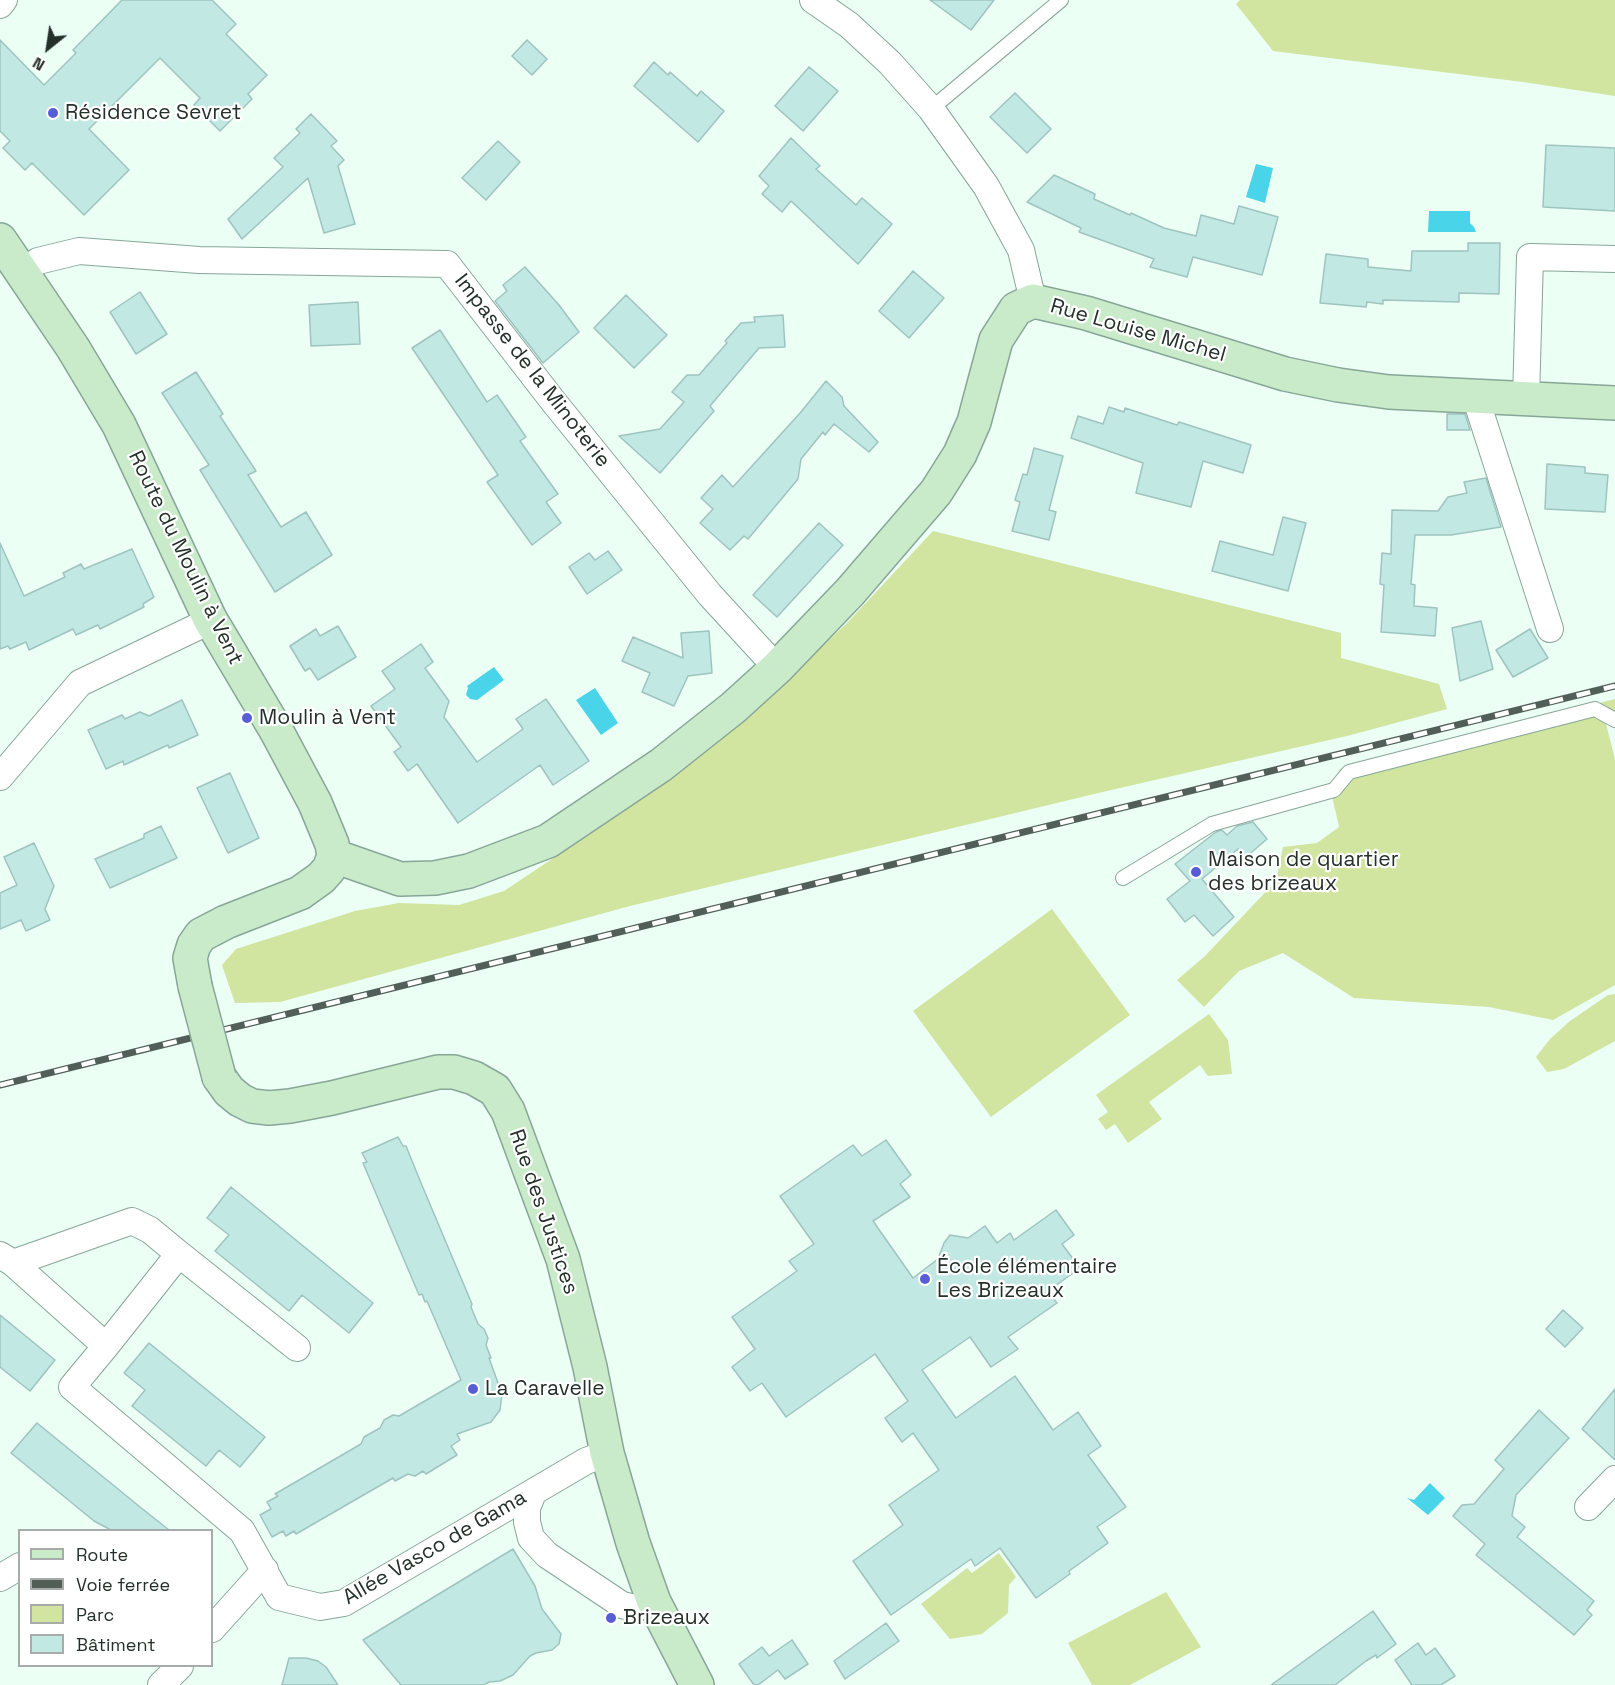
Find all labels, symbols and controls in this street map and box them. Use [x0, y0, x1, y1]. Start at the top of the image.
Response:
north arrow [18, 18, 78, 78]
text: N [29, 52, 49, 76]
place label: Résidence Sevret [65, 100, 242, 126]
marker: Résidence Sevret [46, 106, 60, 120]
street label: Impasse de la Minoterie [449, 269, 615, 473]
street label: Rue Louise Michel [1047, 294, 1229, 368]
street label: Route du Moulin à Vent [122, 447, 248, 669]
place label: Moulin à Vent [259, 705, 396, 731]
marker: Moulin à Vent [240, 711, 254, 725]
place label: Maison de quartier des brizeaux [1208, 847, 1399, 897]
marker: Maison de quartier des brizeaux [1189, 865, 1203, 879]
street label: Rue des Justices [503, 1126, 583, 1298]
place label: École élémentaire Les Brizeaux [937, 1254, 1117, 1304]
marker: École élémentaire Les Brizeaux [918, 1272, 932, 1286]
place label: La Caravelle [485, 1376, 605, 1402]
marker: La Caravelle [466, 1382, 480, 1396]
street label: Allée Vasco de Gama [339, 1485, 531, 1611]
legend [18, 1529, 213, 1667]
text: Route [76, 1543, 128, 1566]
text: Voie ferrée [76, 1573, 170, 1596]
text: Parc [76, 1603, 114, 1626]
place label: Brizeaux [623, 1605, 710, 1631]
marker: Brizeaux [604, 1611, 618, 1625]
text: Bâtiment [76, 1633, 156, 1656]

